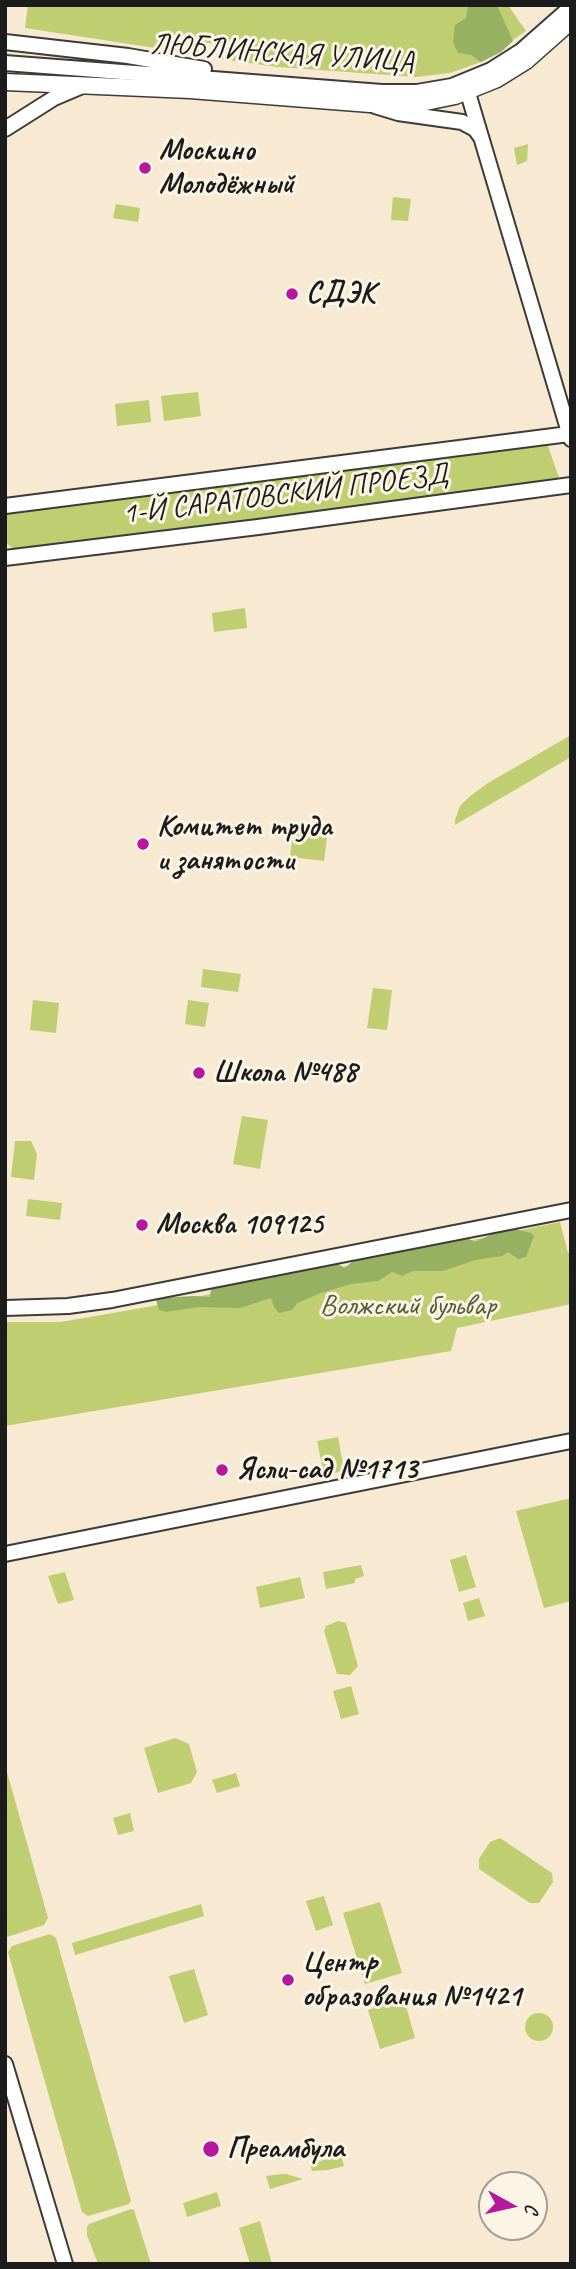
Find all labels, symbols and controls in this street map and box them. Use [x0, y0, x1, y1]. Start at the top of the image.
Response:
street label: ЛЮБЛИНСКАЯ УЛИЦА [149, 27, 415, 81]
place label: Москино Молодёжный [159, 133, 294, 204]
marker: Москино Молодёжный [137, 160, 153, 176]
place label: СДЭК [306, 276, 375, 312]
marker: СДЭК [284, 286, 300, 302]
street label: 1-Й САРАТОВСКИЙ ПРОЕЗД [121, 457, 449, 533]
place label: Комитет труда и занятости [157, 809, 332, 880]
marker: Комитет труда и занятости [135, 836, 151, 852]
place label: Школа №488 [213, 1055, 357, 1091]
marker: Школа №488 [191, 1065, 207, 1081]
place label: Москва 109125 [156, 1207, 323, 1243]
marker: Москва 109125 [134, 1217, 150, 1233]
park label: Волжский бульвар [320, 1288, 496, 1324]
place label: Ясли-сад №1713 [236, 1452, 417, 1488]
marker: Ясли-сад №1713 [214, 1462, 230, 1478]
place label: Центр образования №1421 [302, 1945, 521, 2016]
marker: Центр образования №1421 [280, 1972, 296, 1988]
place label: Преамбула [227, 2131, 344, 2167]
marker: Преамбула [201, 2139, 221, 2159]
north arrow [478, 2171, 548, 2241]
text: С [519, 2202, 544, 2215]

